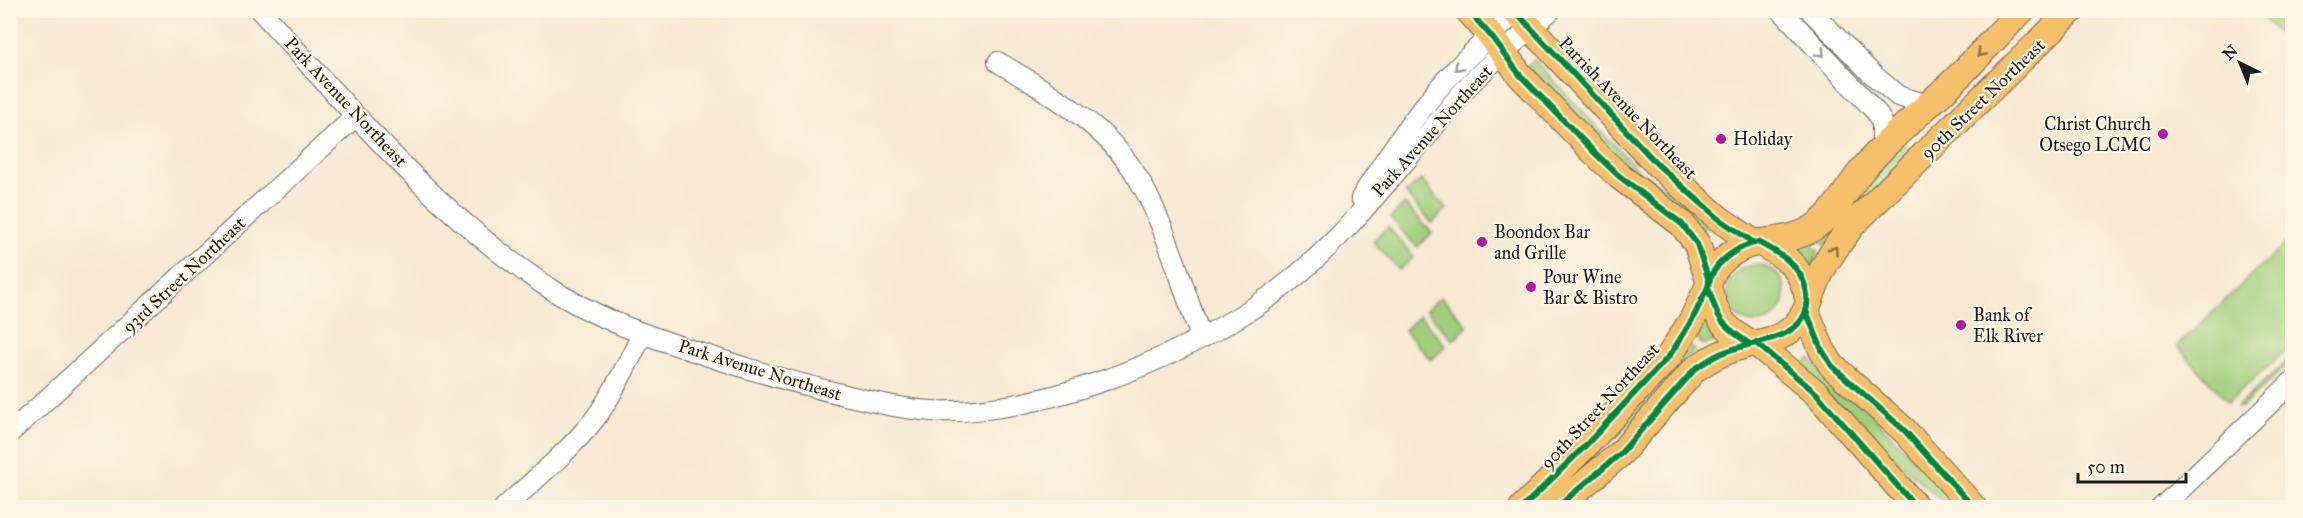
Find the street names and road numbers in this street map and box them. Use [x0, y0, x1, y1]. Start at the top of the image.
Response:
street label: Park Avenue Northeast [280, 32, 412, 172]
street label: Parrish Avenue Northeast [1554, 32, 1702, 184]
street label: 90th Street Northeast [1916, 34, 2050, 164]
street label: Park Avenue Northeast [1367, 60, 1497, 201]
street label: 93rd Street Northeast [118, 212, 251, 338]
street label: Park Avenue Northeast [676, 335, 845, 405]
street label: 90th Street Northeast [1536, 338, 1664, 474]

